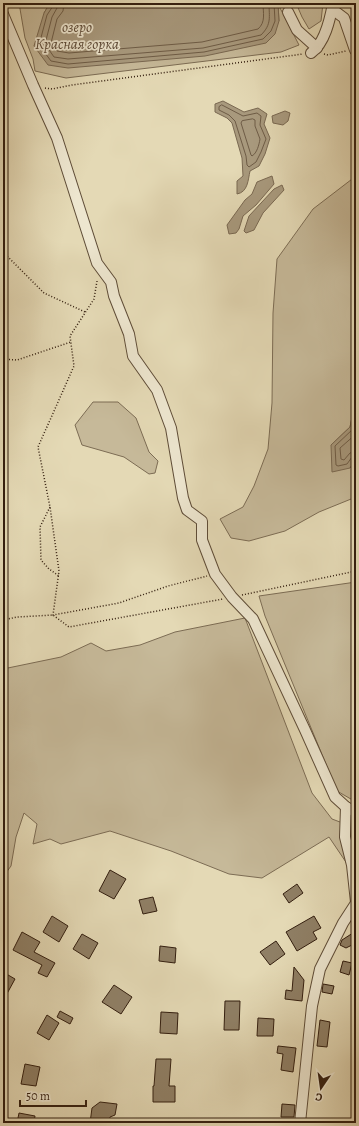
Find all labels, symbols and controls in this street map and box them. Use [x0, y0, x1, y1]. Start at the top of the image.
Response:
water label: озеро Красная горка [35, 17, 119, 54]
north arrow [301, 1068, 341, 1108]
scale bar [20, 1082, 86, 1108]
text: 50 m [26, 1088, 50, 1104]
text: С [314, 1089, 324, 1105]

